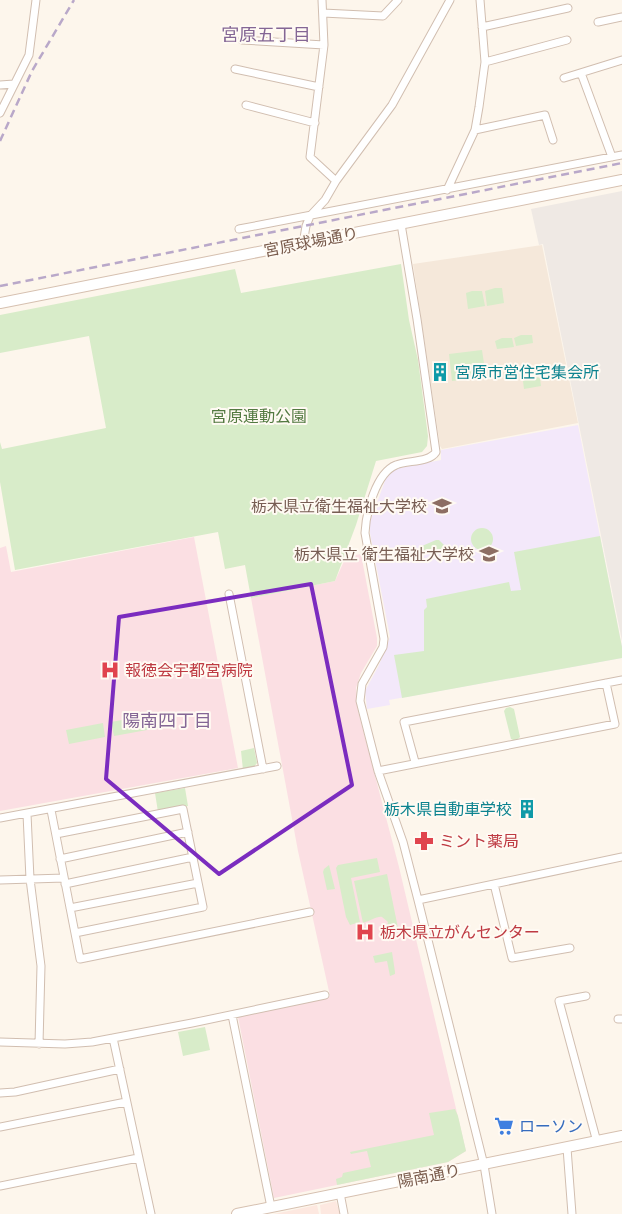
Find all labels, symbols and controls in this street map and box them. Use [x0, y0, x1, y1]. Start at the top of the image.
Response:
district label: 宮原五丁目 [221, 24, 311, 45]
street label: 宮原球場通り [262, 224, 360, 260]
building icon: 宮原市営住宅集会所 [429, 361, 451, 383]
place label: 宮原市営住宅集会所 [455, 363, 599, 382]
park label: 宮原運動公園 [211, 407, 307, 426]
school or university icon: 栃木県立衛生福祉大学校 [431, 495, 453, 517]
place label: 栃木県立衛生福祉大学校 [251, 497, 427, 516]
school or university icon: 栃木県立 衛生福祉大学校 [478, 543, 500, 565]
place label: 栃木県立 衛生福祉大学校 [294, 545, 474, 564]
hospital icon: 報徳会宇都宮病院 [99, 659, 121, 681]
place label: 報徳会宇都宮病院 [125, 661, 253, 680]
district label: 陽南四丁目 [122, 710, 212, 731]
building icon: 栃木県自動車学校 [516, 798, 538, 820]
place label: 栃木県自動車学校 [384, 800, 512, 819]
pharmacy icon: ミント薬局 [413, 830, 435, 852]
place label: ミント薬局 [439, 832, 519, 851]
hospital icon: 栃木県立がんセンター [354, 921, 376, 943]
place label: 栃木県立がんセンター [380, 923, 540, 942]
supermarket icon: ローソン [493, 1115, 515, 1137]
place label: ローソン [519, 1117, 583, 1136]
street label: 陽南通り [396, 1161, 462, 1191]

